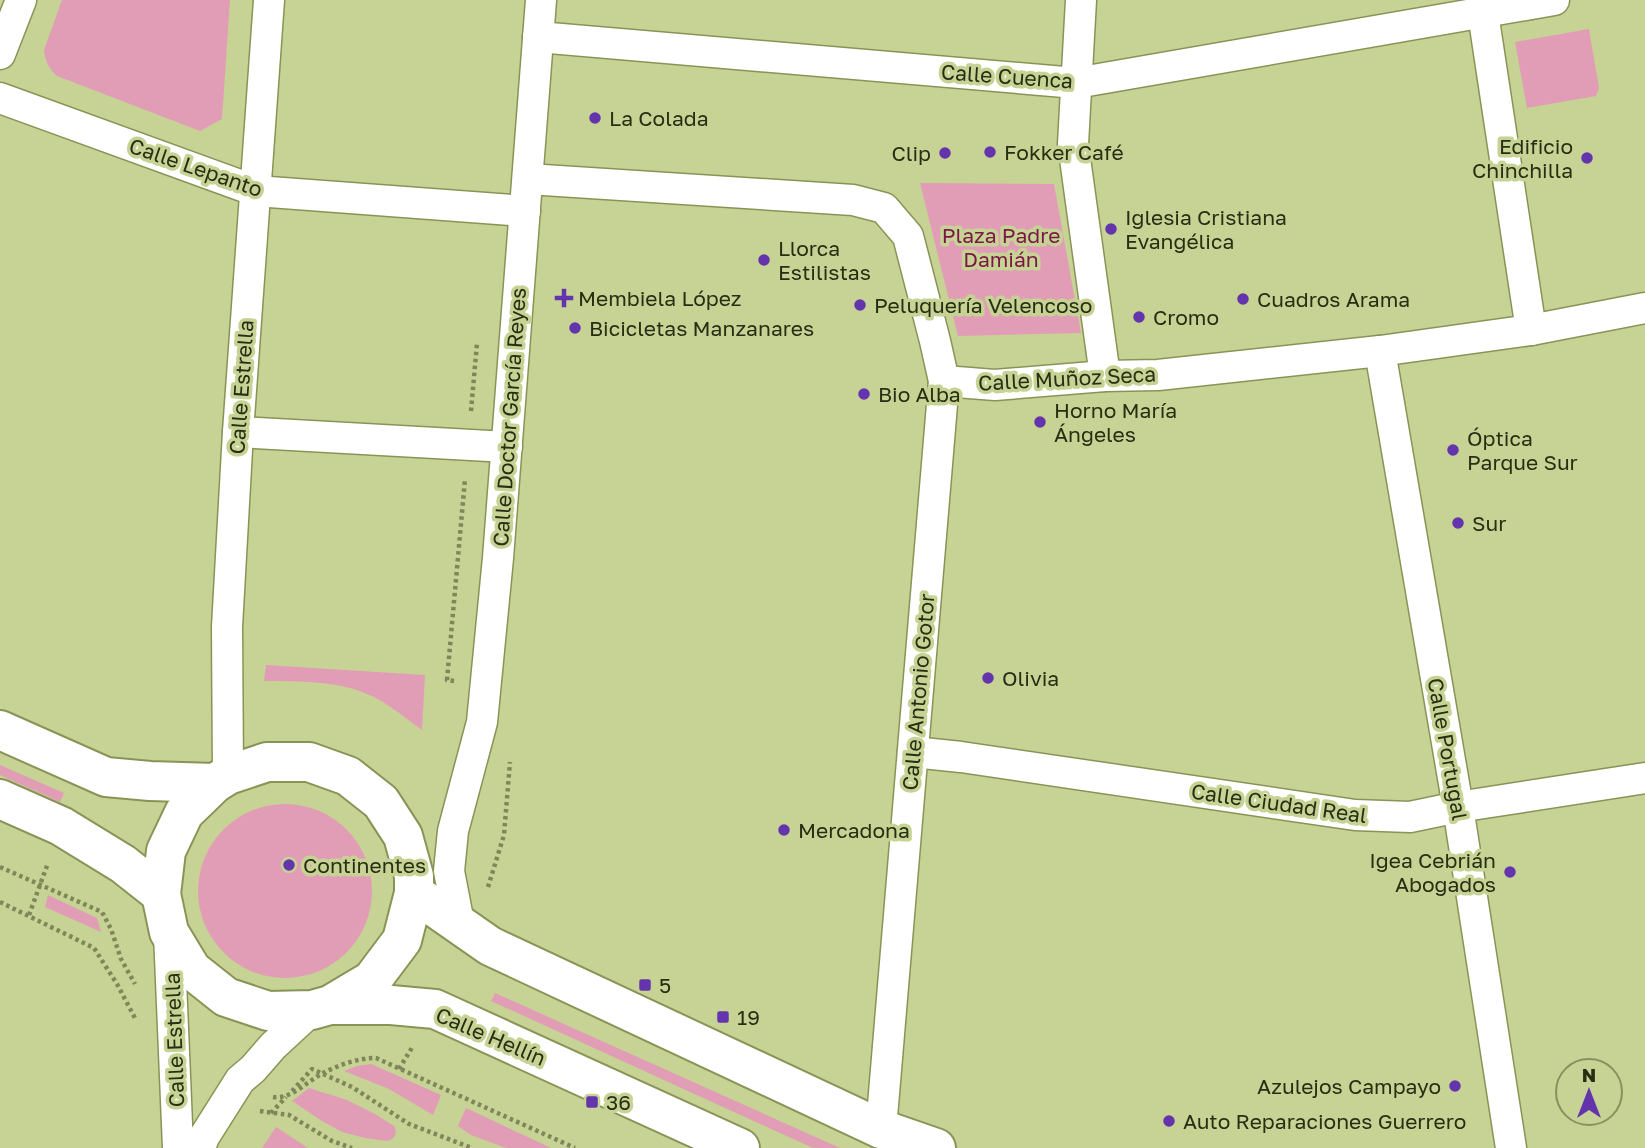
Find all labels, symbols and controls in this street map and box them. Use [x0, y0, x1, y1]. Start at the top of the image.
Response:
street label: Calle Cuenca [940, 58, 1074, 94]
place label: La Colada [609, 105, 709, 131]
marker: La Colada [587, 110, 603, 126]
street label: Calle Lepanto [126, 132, 266, 202]
place label: Edificio Chinchilla [1472, 133, 1573, 183]
place label: Fokker Café [1004, 139, 1124, 165]
place label: Clip [891, 140, 931, 166]
marker: Fokker Café [982, 144, 998, 160]
marker: Clip [937, 145, 953, 161]
marker: Edificio Chinchilla [1579, 150, 1595, 166]
place label: Iglesia Cristiana Evangélica [1125, 204, 1287, 254]
marker: Iglesia Cristiana Evangélica [1103, 221, 1119, 237]
park label: Plaza Padre Damián [942, 222, 1060, 272]
place label: Llorca Estilistas [778, 235, 871, 285]
marker: Llorca Estilistas [756, 252, 772, 268]
place label: Membiela López [578, 285, 742, 311]
place label: Cuadros Arama [1257, 286, 1410, 312]
street label: Calle Doctor García Reyes [487, 287, 531, 547]
marker: Membiela López [556, 290, 572, 306]
marker: Cuadros Arama [1235, 291, 1251, 307]
place label: Peluquería Velencoso [874, 292, 1092, 318]
marker: Peluquería Velencoso [852, 297, 868, 313]
place label: Cromo [1153, 304, 1219, 330]
marker: Cromo [1131, 309, 1147, 325]
place label: Bicicletas Manzanares [589, 315, 814, 341]
street label: Calle Estrella [223, 319, 259, 455]
marker: Bicicletas Manzanares [567, 320, 583, 336]
street label: Calle Muñoz Seca [977, 360, 1157, 396]
place label: Bio Alba [878, 381, 961, 407]
marker: Bio Alba [856, 386, 872, 402]
place label: Horno María Ángeles [1054, 397, 1177, 447]
marker: Horno María Ángeles [1032, 414, 1048, 430]
place label: Óptica Parque Sur [1467, 425, 1578, 475]
marker: Óptica Parque Sur [1445, 442, 1461, 458]
place label: Sur [1472, 510, 1506, 536]
marker: Sur [1450, 515, 1466, 531]
street label: Calle Antonio Gotor [896, 592, 940, 792]
place label: Olivia [1002, 665, 1059, 691]
marker: Olivia [980, 670, 996, 686]
street label: Calle Portugal [1423, 676, 1473, 822]
street label: Calle Ciudad Real [1189, 778, 1369, 828]
place label: Mercadona [798, 817, 910, 843]
marker: Mercadona [776, 822, 792, 838]
place label: Igea Cebrián Abogados [1369, 847, 1496, 897]
place label: Continentes [303, 852, 426, 878]
marker: Continentes [281, 857, 297, 873]
marker: Igea Cebrián Abogados [1502, 864, 1518, 880]
street label: Calle Estrella [159, 972, 189, 1108]
place label: 5 [659, 972, 671, 998]
marker: 5 [637, 977, 653, 993]
street label: Calle Hellín [432, 1001, 550, 1071]
place label: 19 [737, 1004, 760, 1030]
marker: 19 [715, 1009, 731, 1025]
north arrow [1554, 1057, 1624, 1127]
text: N [1582, 1063, 1596, 1086]
place label: Azulejos Campayo [1257, 1073, 1441, 1099]
marker: Azulejos Campayo [1447, 1078, 1463, 1094]
place label: 36 [606, 1089, 631, 1115]
marker: 36 [584, 1094, 600, 1110]
place label: Auto Reparaciones Guerrero [1183, 1108, 1466, 1134]
marker: Auto Reparaciones Guerrero [1161, 1113, 1177, 1129]

